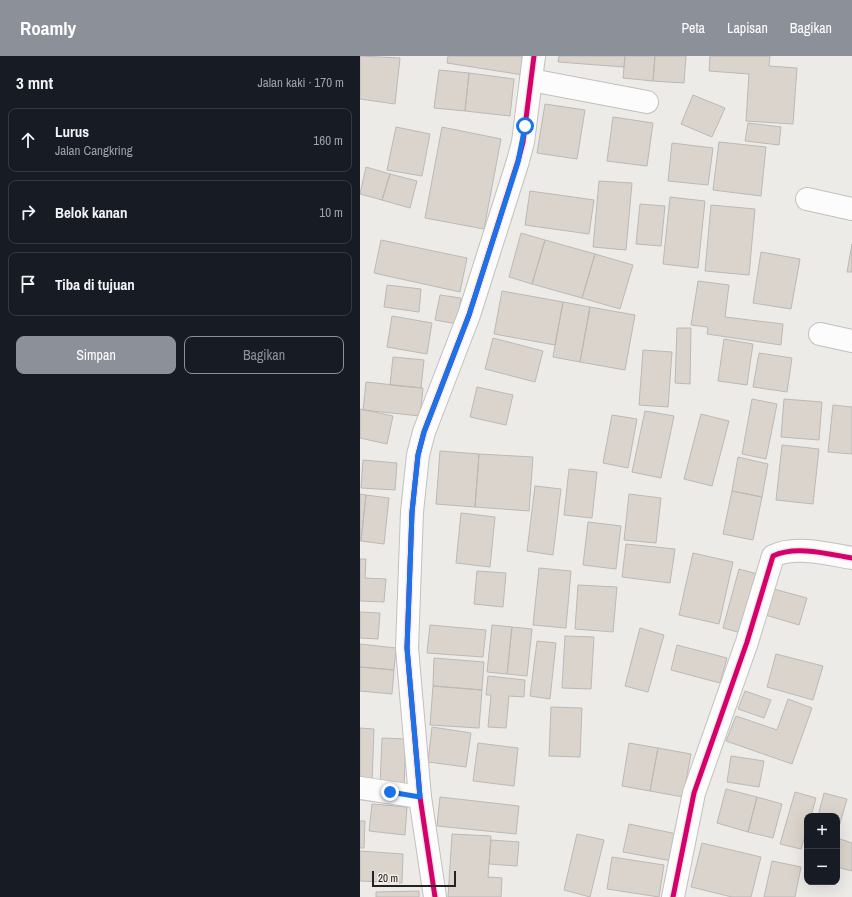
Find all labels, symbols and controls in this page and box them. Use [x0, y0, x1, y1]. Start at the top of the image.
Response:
text: Roamly [20, 15, 76, 41]
text: Peta [681, 19, 705, 37]
text: Lapisan [727, 19, 768, 37]
text: Bagikan [790, 19, 832, 37]
text: 3 mnt [16, 71, 53, 94]
text: Jalan kaki · 170 m [257, 74, 344, 91]
route start [516, 117, 534, 135]
text: Lurus [55, 121, 89, 142]
icon: ahead [17, 129, 39, 151]
text: 160 m [313, 132, 343, 149]
text: Jalan Cangkring [55, 142, 133, 159]
icon: right [17, 201, 39, 223]
text: Belok kanan [55, 202, 127, 223]
text: 10 m [319, 204, 343, 221]
icon: arrive [17, 273, 39, 295]
text: Tiba di tujuan [55, 274, 135, 295]
button: Simpan [16, 336, 176, 374]
button: Bagikan [184, 336, 344, 374]
route end [381, 783, 399, 801]
map controls [804, 813, 840, 885]
button: + [804, 813, 840, 849]
button: − [804, 849, 840, 885]
scale bar [372, 869, 456, 888]
text: 20 m [378, 871, 398, 885]

